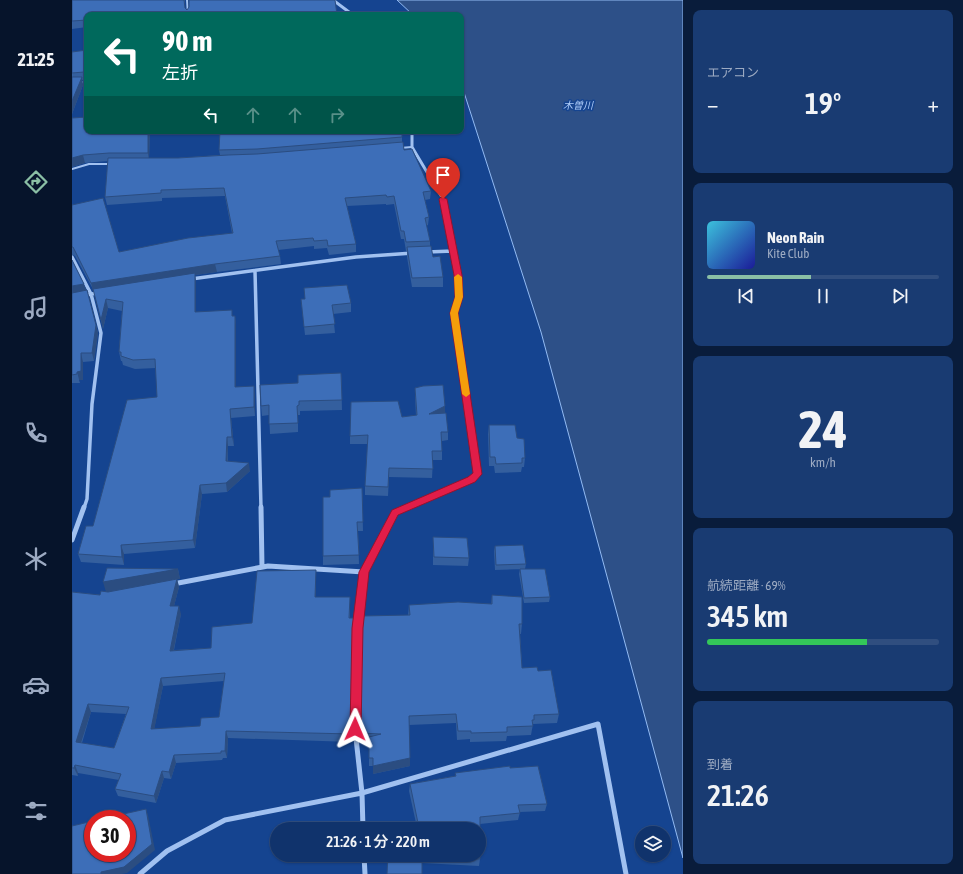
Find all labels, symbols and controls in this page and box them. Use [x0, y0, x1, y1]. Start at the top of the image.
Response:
text: 90 m [162, 25, 212, 57]
icon: left [96, 28, 148, 80]
text: 21:25 [17, 49, 55, 70]
text: 左折 [162, 62, 198, 83]
text: エアコン [707, 65, 759, 80]
text: 19° [805, 86, 841, 120]
text: − [707, 91, 718, 117]
text: + [928, 91, 939, 117]
water label: 木曽川 [563, 100, 594, 111]
icon: left [200, 104, 222, 126]
icon: ahead [242, 104, 264, 126]
icon: ahead [284, 104, 306, 126]
icon: right [326, 104, 348, 126]
pin [426, 158, 460, 199]
icon: arrive [432, 164, 454, 186]
icon: directions [22, 168, 50, 196]
text: Neon Rain [767, 229, 824, 246]
text: Kite Club [767, 246, 809, 261]
icon: previous [735, 285, 757, 307]
icon: pause [812, 285, 834, 307]
icon: next [889, 285, 911, 307]
icon: music [22, 294, 50, 322]
text: 24 [799, 399, 847, 459]
icon: phone [22, 419, 50, 447]
text: km/h [810, 455, 836, 470]
icon: climate [22, 545, 50, 573]
text: 航続距離 · 69% [707, 578, 786, 593]
text: 345 km [707, 599, 788, 633]
icon: car [22, 671, 50, 699]
position arrow [334, 708, 376, 750]
text: 到着 [707, 757, 733, 772]
text: 21:26 [707, 778, 769, 812]
icon: filters [22, 797, 50, 825]
speed limit sign: 30 [84, 810, 136, 862]
map controls [635, 826, 671, 862]
button: layers [635, 826, 671, 862]
text: 21:26 · 1 分 · 220 m [326, 833, 430, 850]

